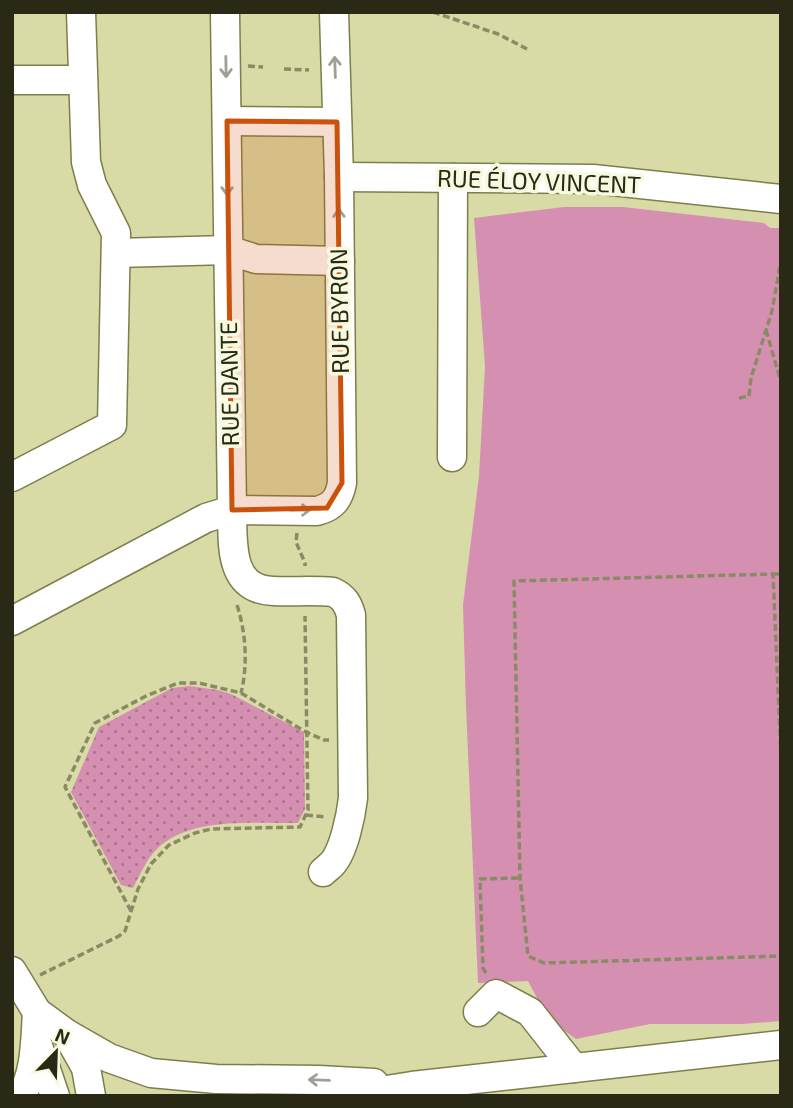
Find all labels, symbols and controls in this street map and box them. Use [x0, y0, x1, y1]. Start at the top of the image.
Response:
one-way arrow [219, 55, 233, 78]
one-way arrow [329, 56, 342, 79]
street label: RUE ÉLOY VINCENT [436, 162, 642, 199]
one-way arrow [220, 173, 234, 196]
one-way arrow [332, 208, 346, 231]
street label: RUE BYRON [323, 248, 354, 374]
street label: RUE DANTE [213, 321, 244, 447]
one-way arrow [288, 504, 311, 517]
north arrow [21, 1017, 91, 1087]
text: N [52, 1023, 74, 1049]
one-way arrow [308, 1074, 331, 1087]

